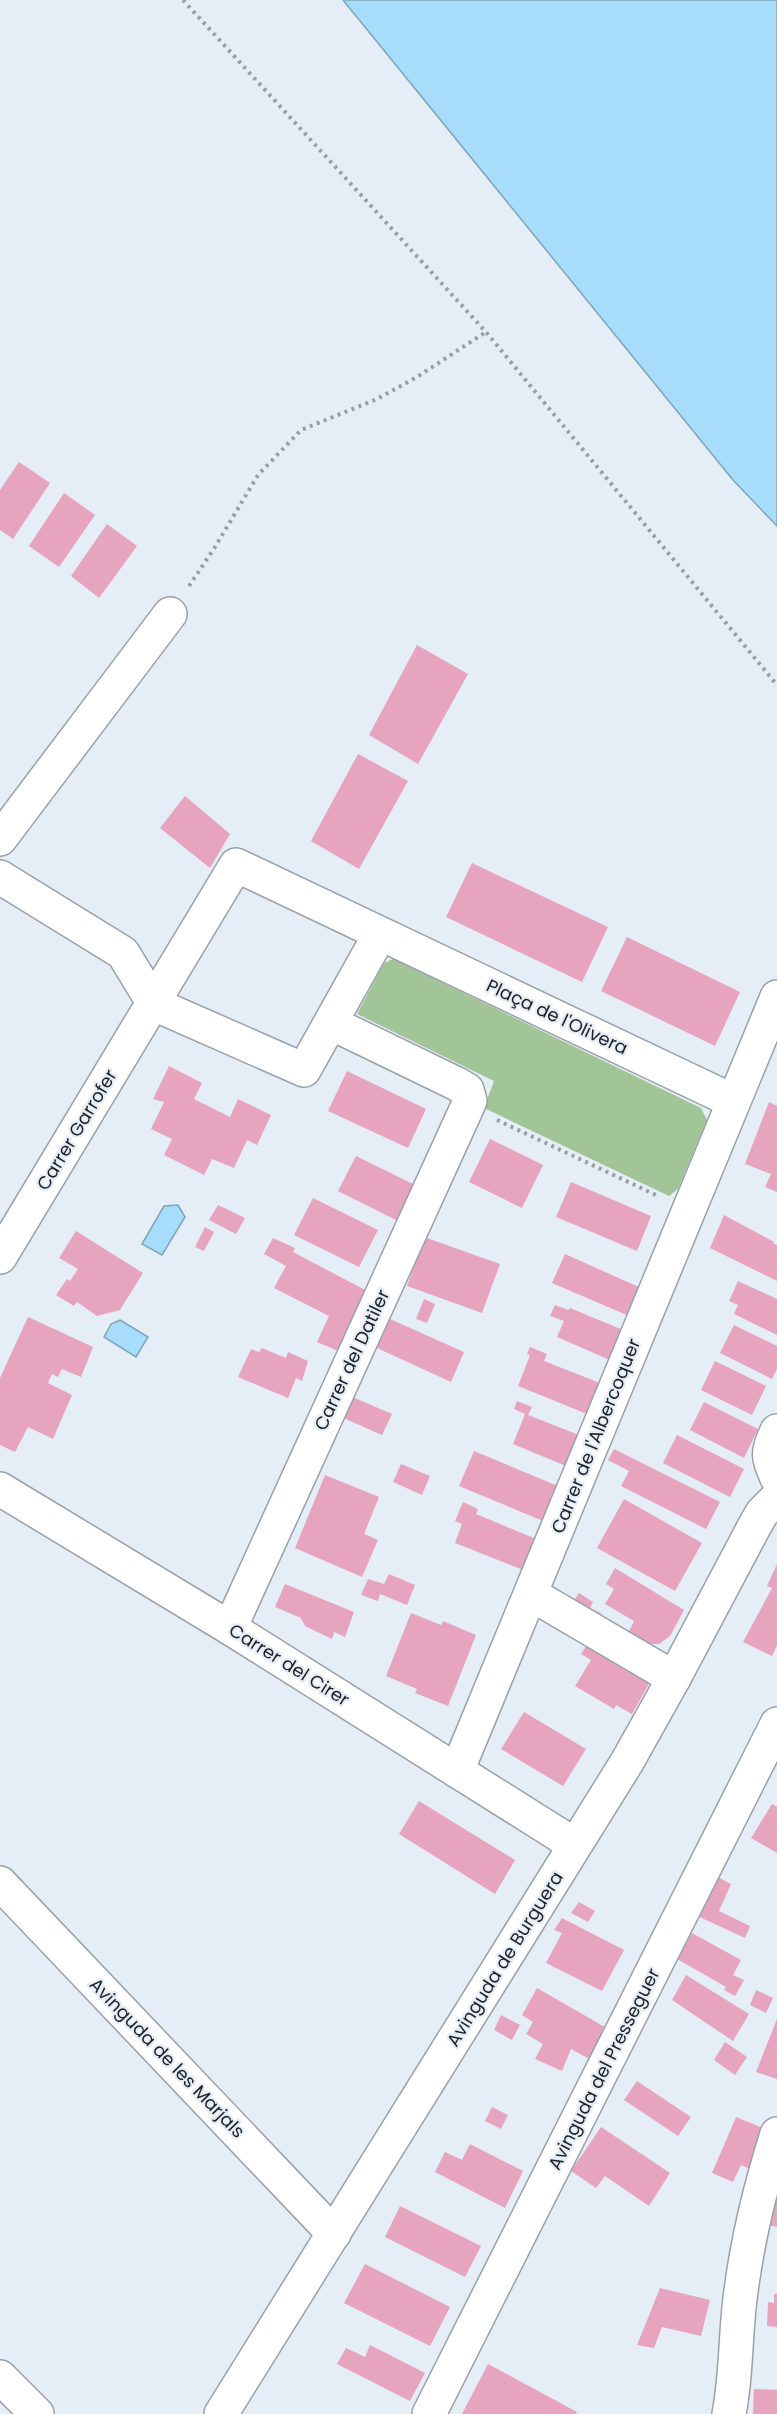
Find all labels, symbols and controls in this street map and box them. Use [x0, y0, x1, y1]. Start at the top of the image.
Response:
street label: Plaça de l'Olivera [482, 973, 632, 1060]
street label: Carrer Garrofer [31, 1064, 123, 1195]
street label: Carrer del Datiler [308, 1285, 395, 1434]
street label: Carrer de l'Albercoquer [545, 1334, 646, 1537]
street label: Carrer del Cirer [224, 1618, 354, 1712]
street label: Avinguda de Burguera [440, 1866, 569, 2051]
street label: Avinguda del Presseguer [542, 1963, 666, 2174]
street label: Avinguda de les Marjals [84, 1972, 251, 2143]

